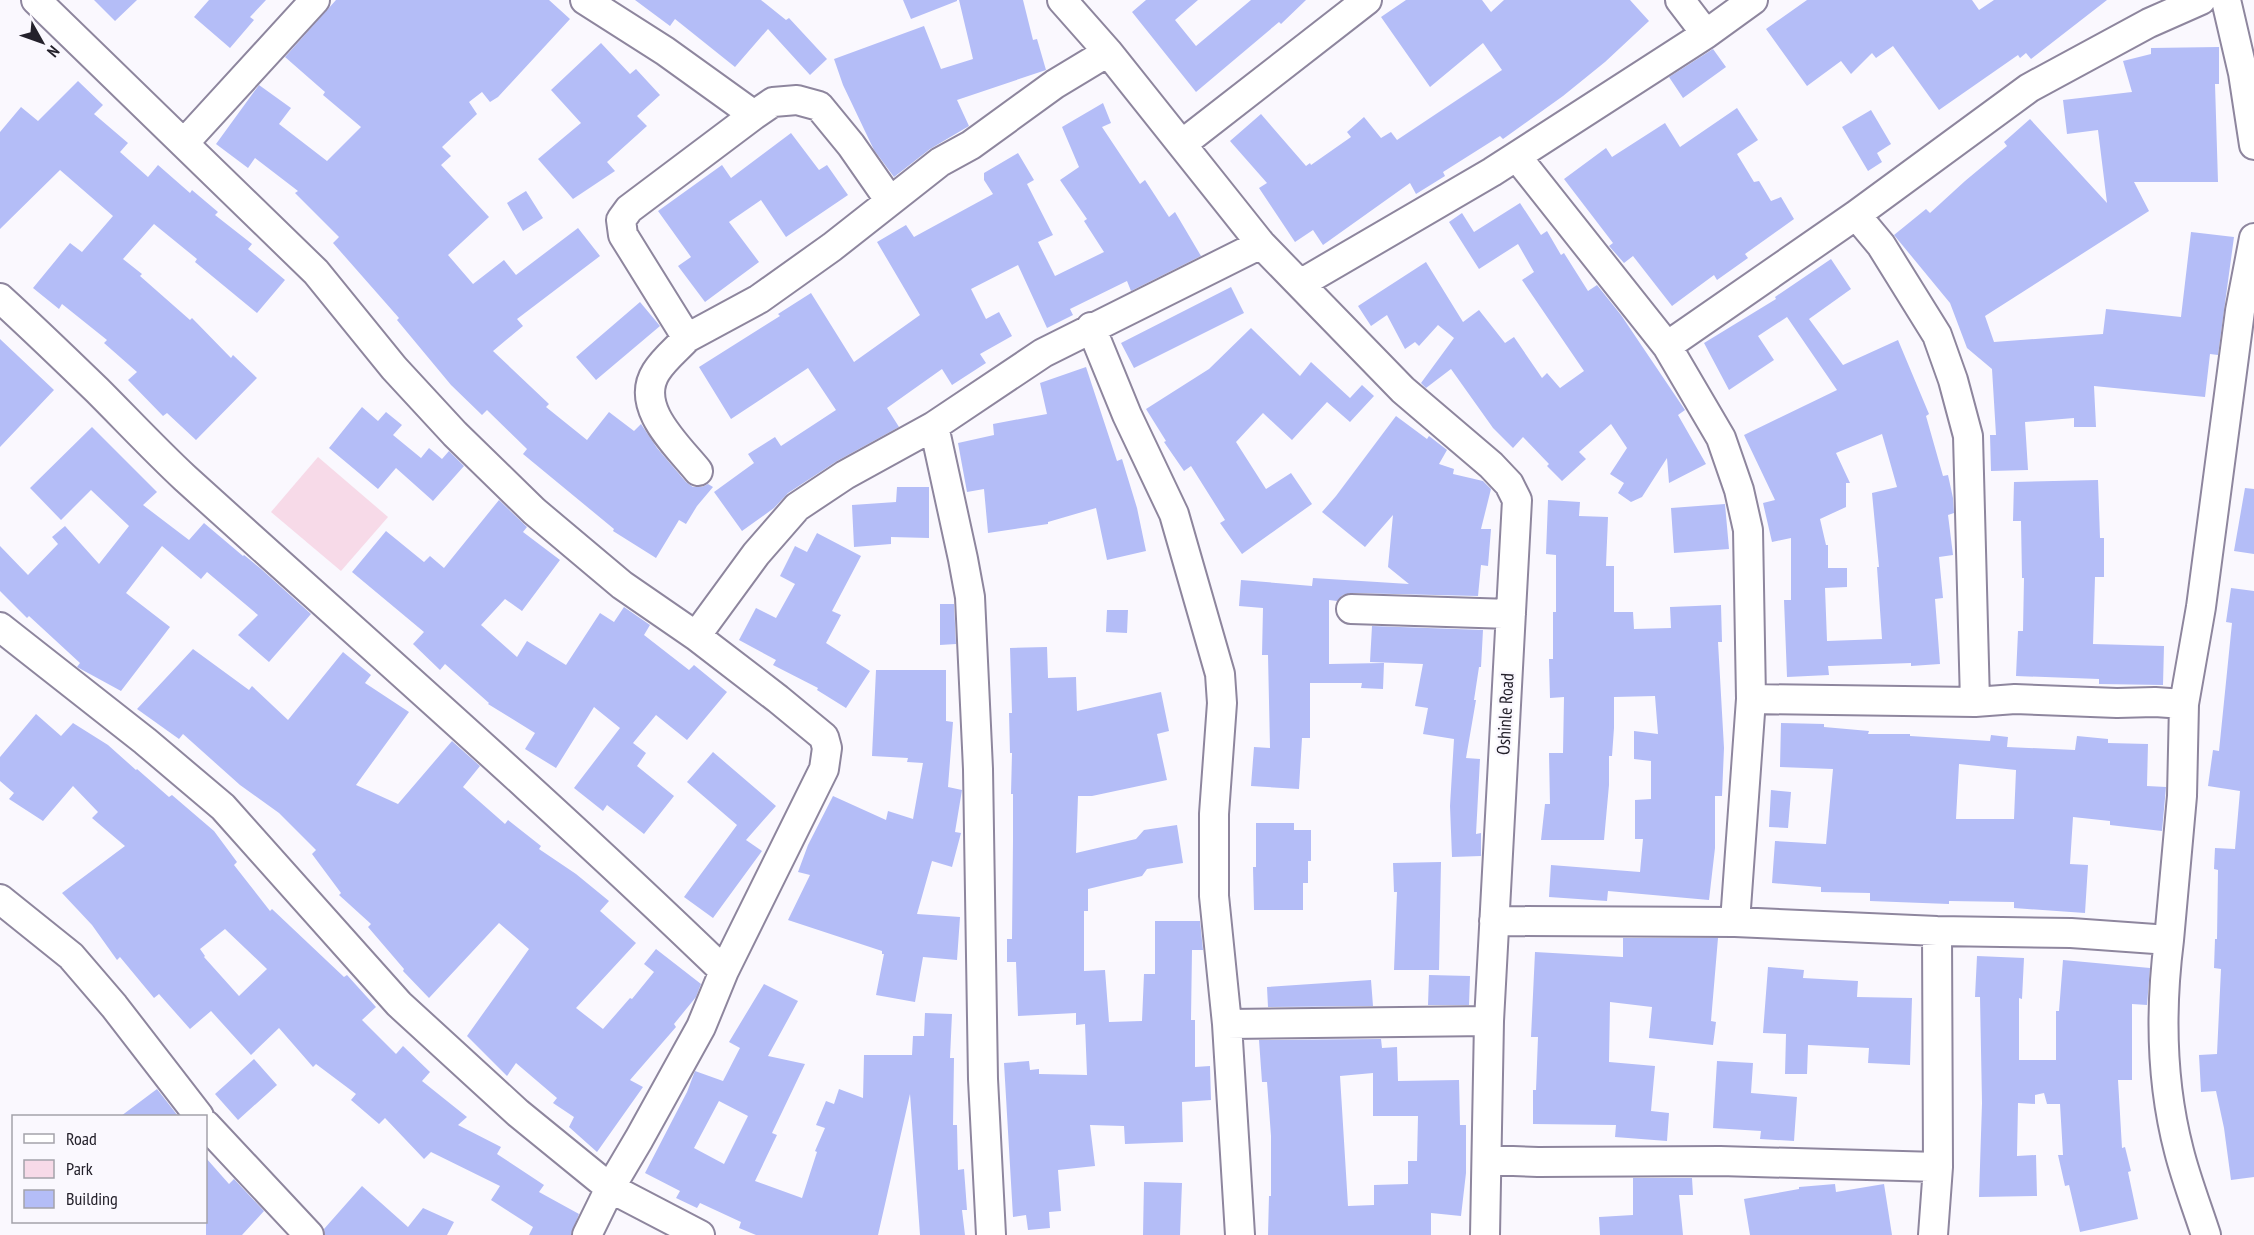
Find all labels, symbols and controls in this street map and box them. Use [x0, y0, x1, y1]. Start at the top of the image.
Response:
north arrow [12, 12, 72, 72]
text: N [43, 42, 64, 61]
street label: Oshinle Road [1491, 673, 1519, 755]
legend [12, 1115, 207, 1223]
text: Road [66, 1127, 97, 1150]
text: Park [66, 1157, 93, 1180]
text: Building [66, 1187, 118, 1210]

